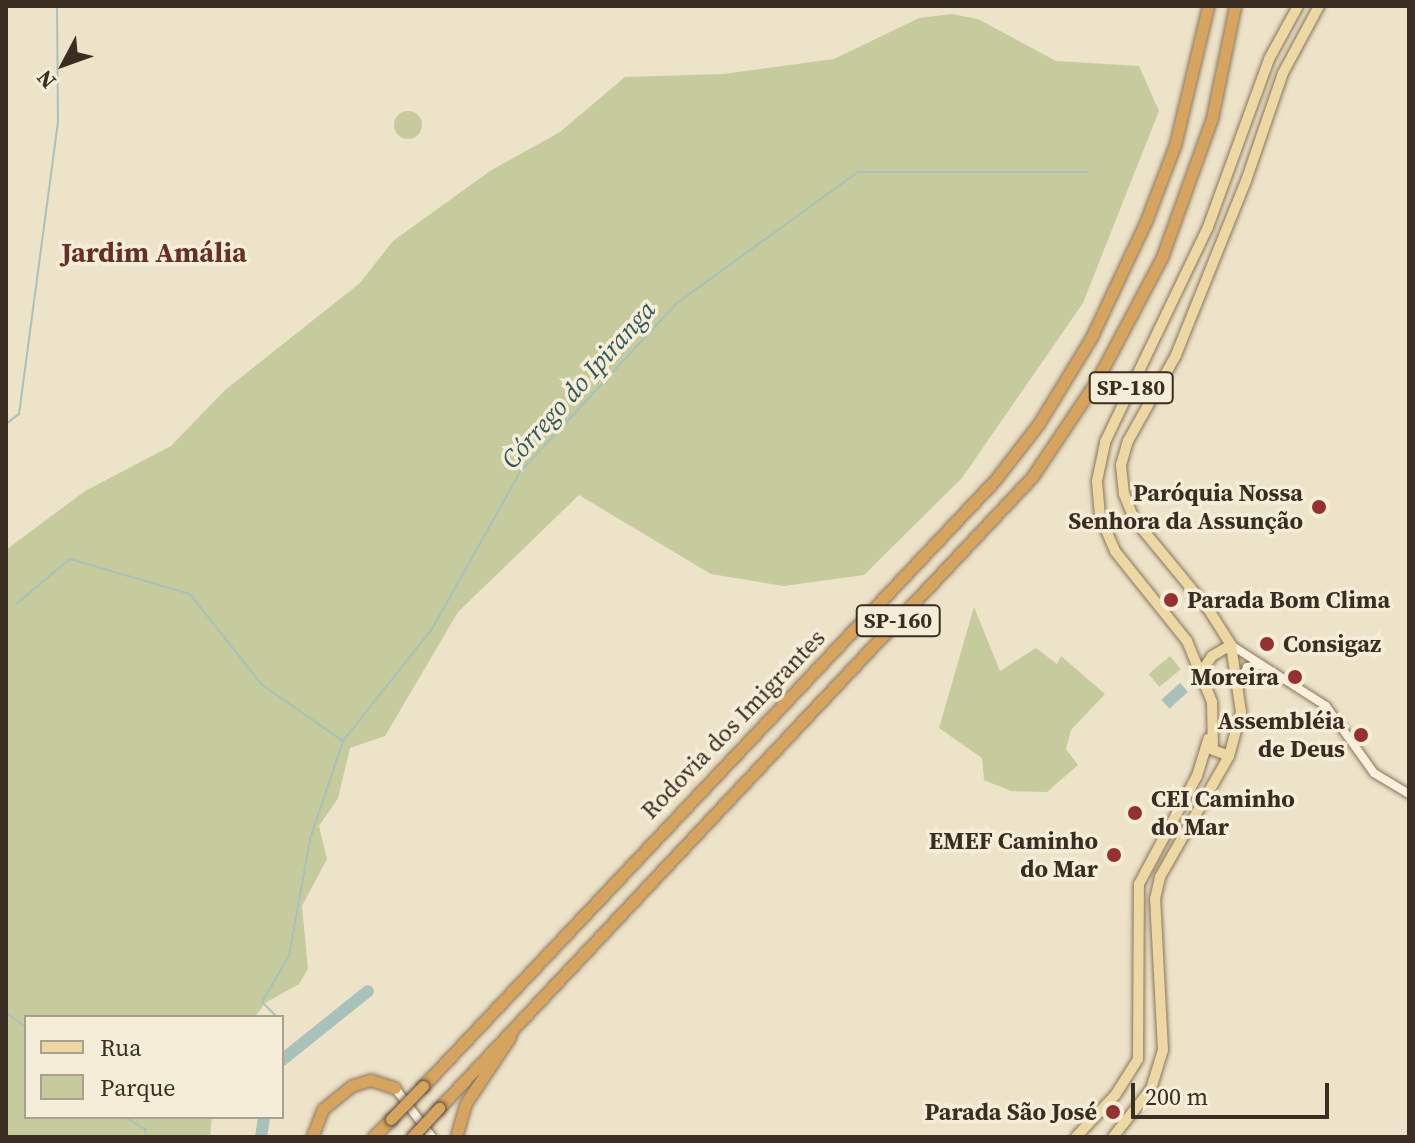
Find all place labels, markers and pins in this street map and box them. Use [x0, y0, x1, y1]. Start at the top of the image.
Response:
place label: Paróquia Nossa Senhora da Assunção [1068, 479, 1303, 535]
marker: Paróquia Nossa Senhora da Assunção [1310, 498, 1328, 516]
place label: Parada Bom Clima [1187, 586, 1390, 614]
marker: Parada Bom Clima [1162, 591, 1180, 609]
place label: Consigaz [1283, 630, 1381, 658]
marker: Consigaz [1258, 635, 1276, 653]
place label: Moreira [1190, 663, 1279, 691]
marker: Moreira [1286, 668, 1304, 686]
place label: Assembléia de Deus [1218, 707, 1345, 763]
marker: Assembléia de Deus [1352, 726, 1370, 744]
place label: CEI Caminho do Mar [1151, 785, 1295, 841]
marker: CEI Caminho do Mar [1126, 804, 1144, 822]
place label: EMEF Caminho do Mar [929, 827, 1098, 883]
marker: EMEF Caminho do Mar [1105, 846, 1123, 864]
place label: Parada São José [924, 1098, 1097, 1126]
marker: Parada São José [1104, 1103, 1122, 1121]

